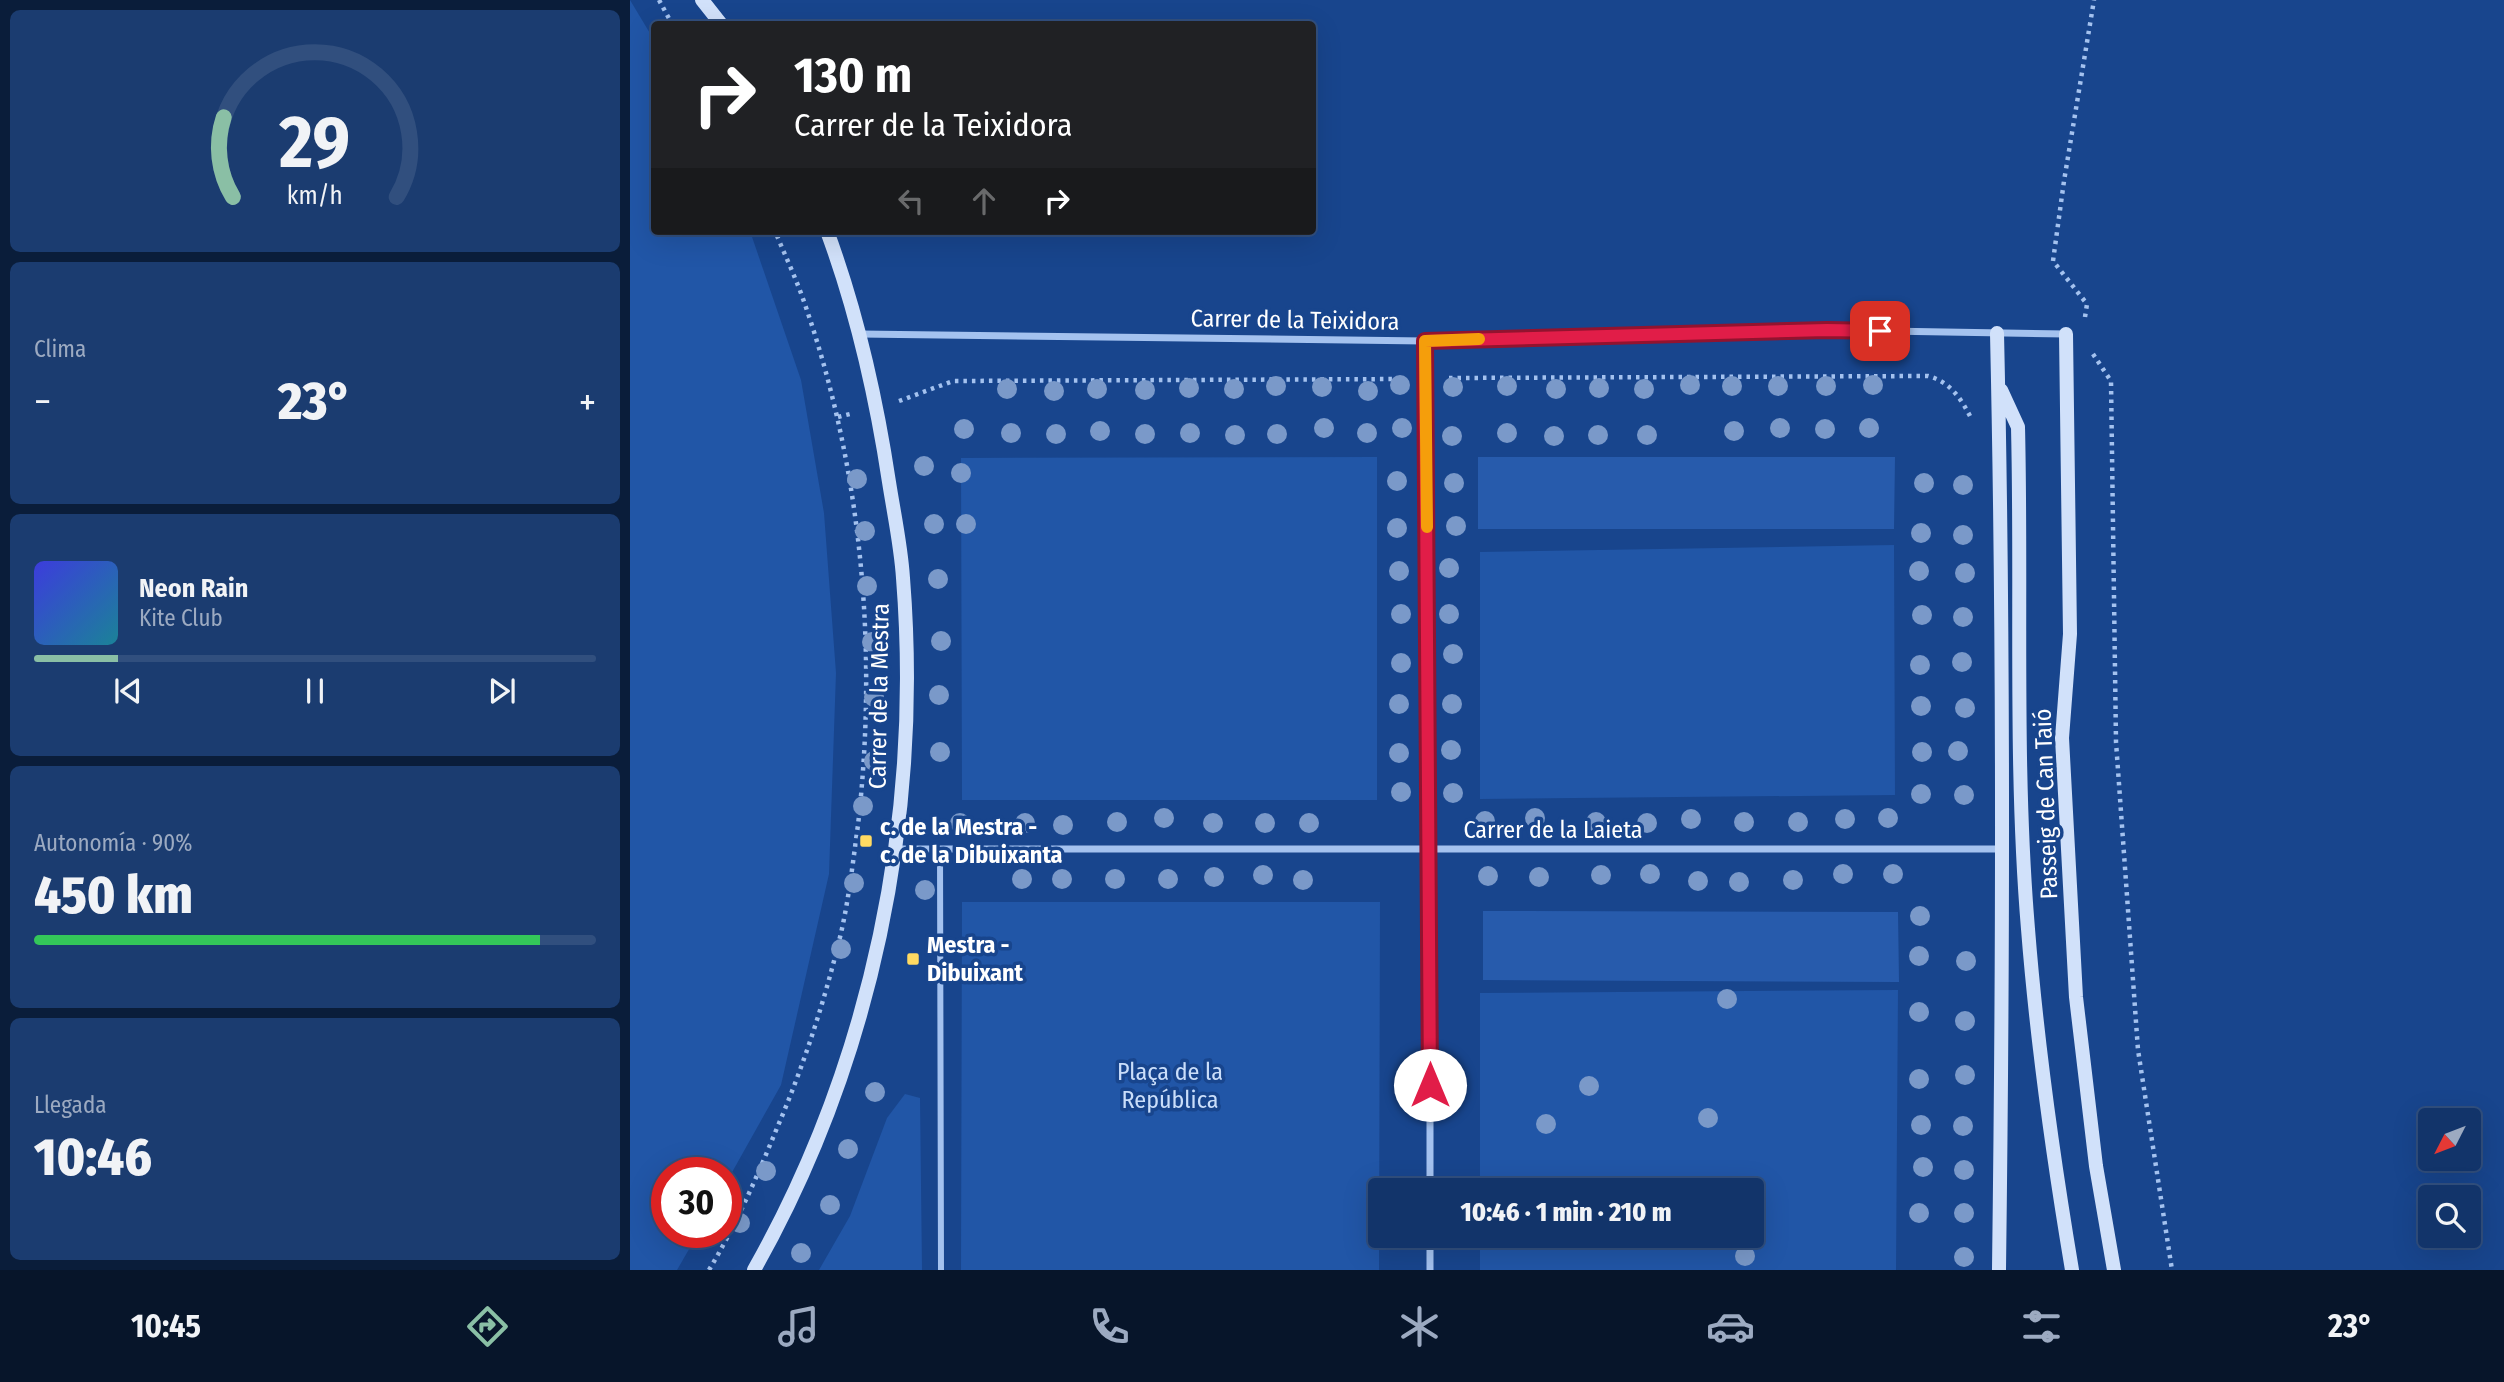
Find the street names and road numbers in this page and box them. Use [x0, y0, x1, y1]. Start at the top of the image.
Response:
street label: Carrer de la Teixidora [1190, 304, 1400, 336]
street label: Carrer de la Mestra [863, 603, 895, 789]
street label: Passeig de Can Taió [2029, 708, 2063, 900]
street label: Carrer de la Laieta [1463, 816, 1643, 844]

